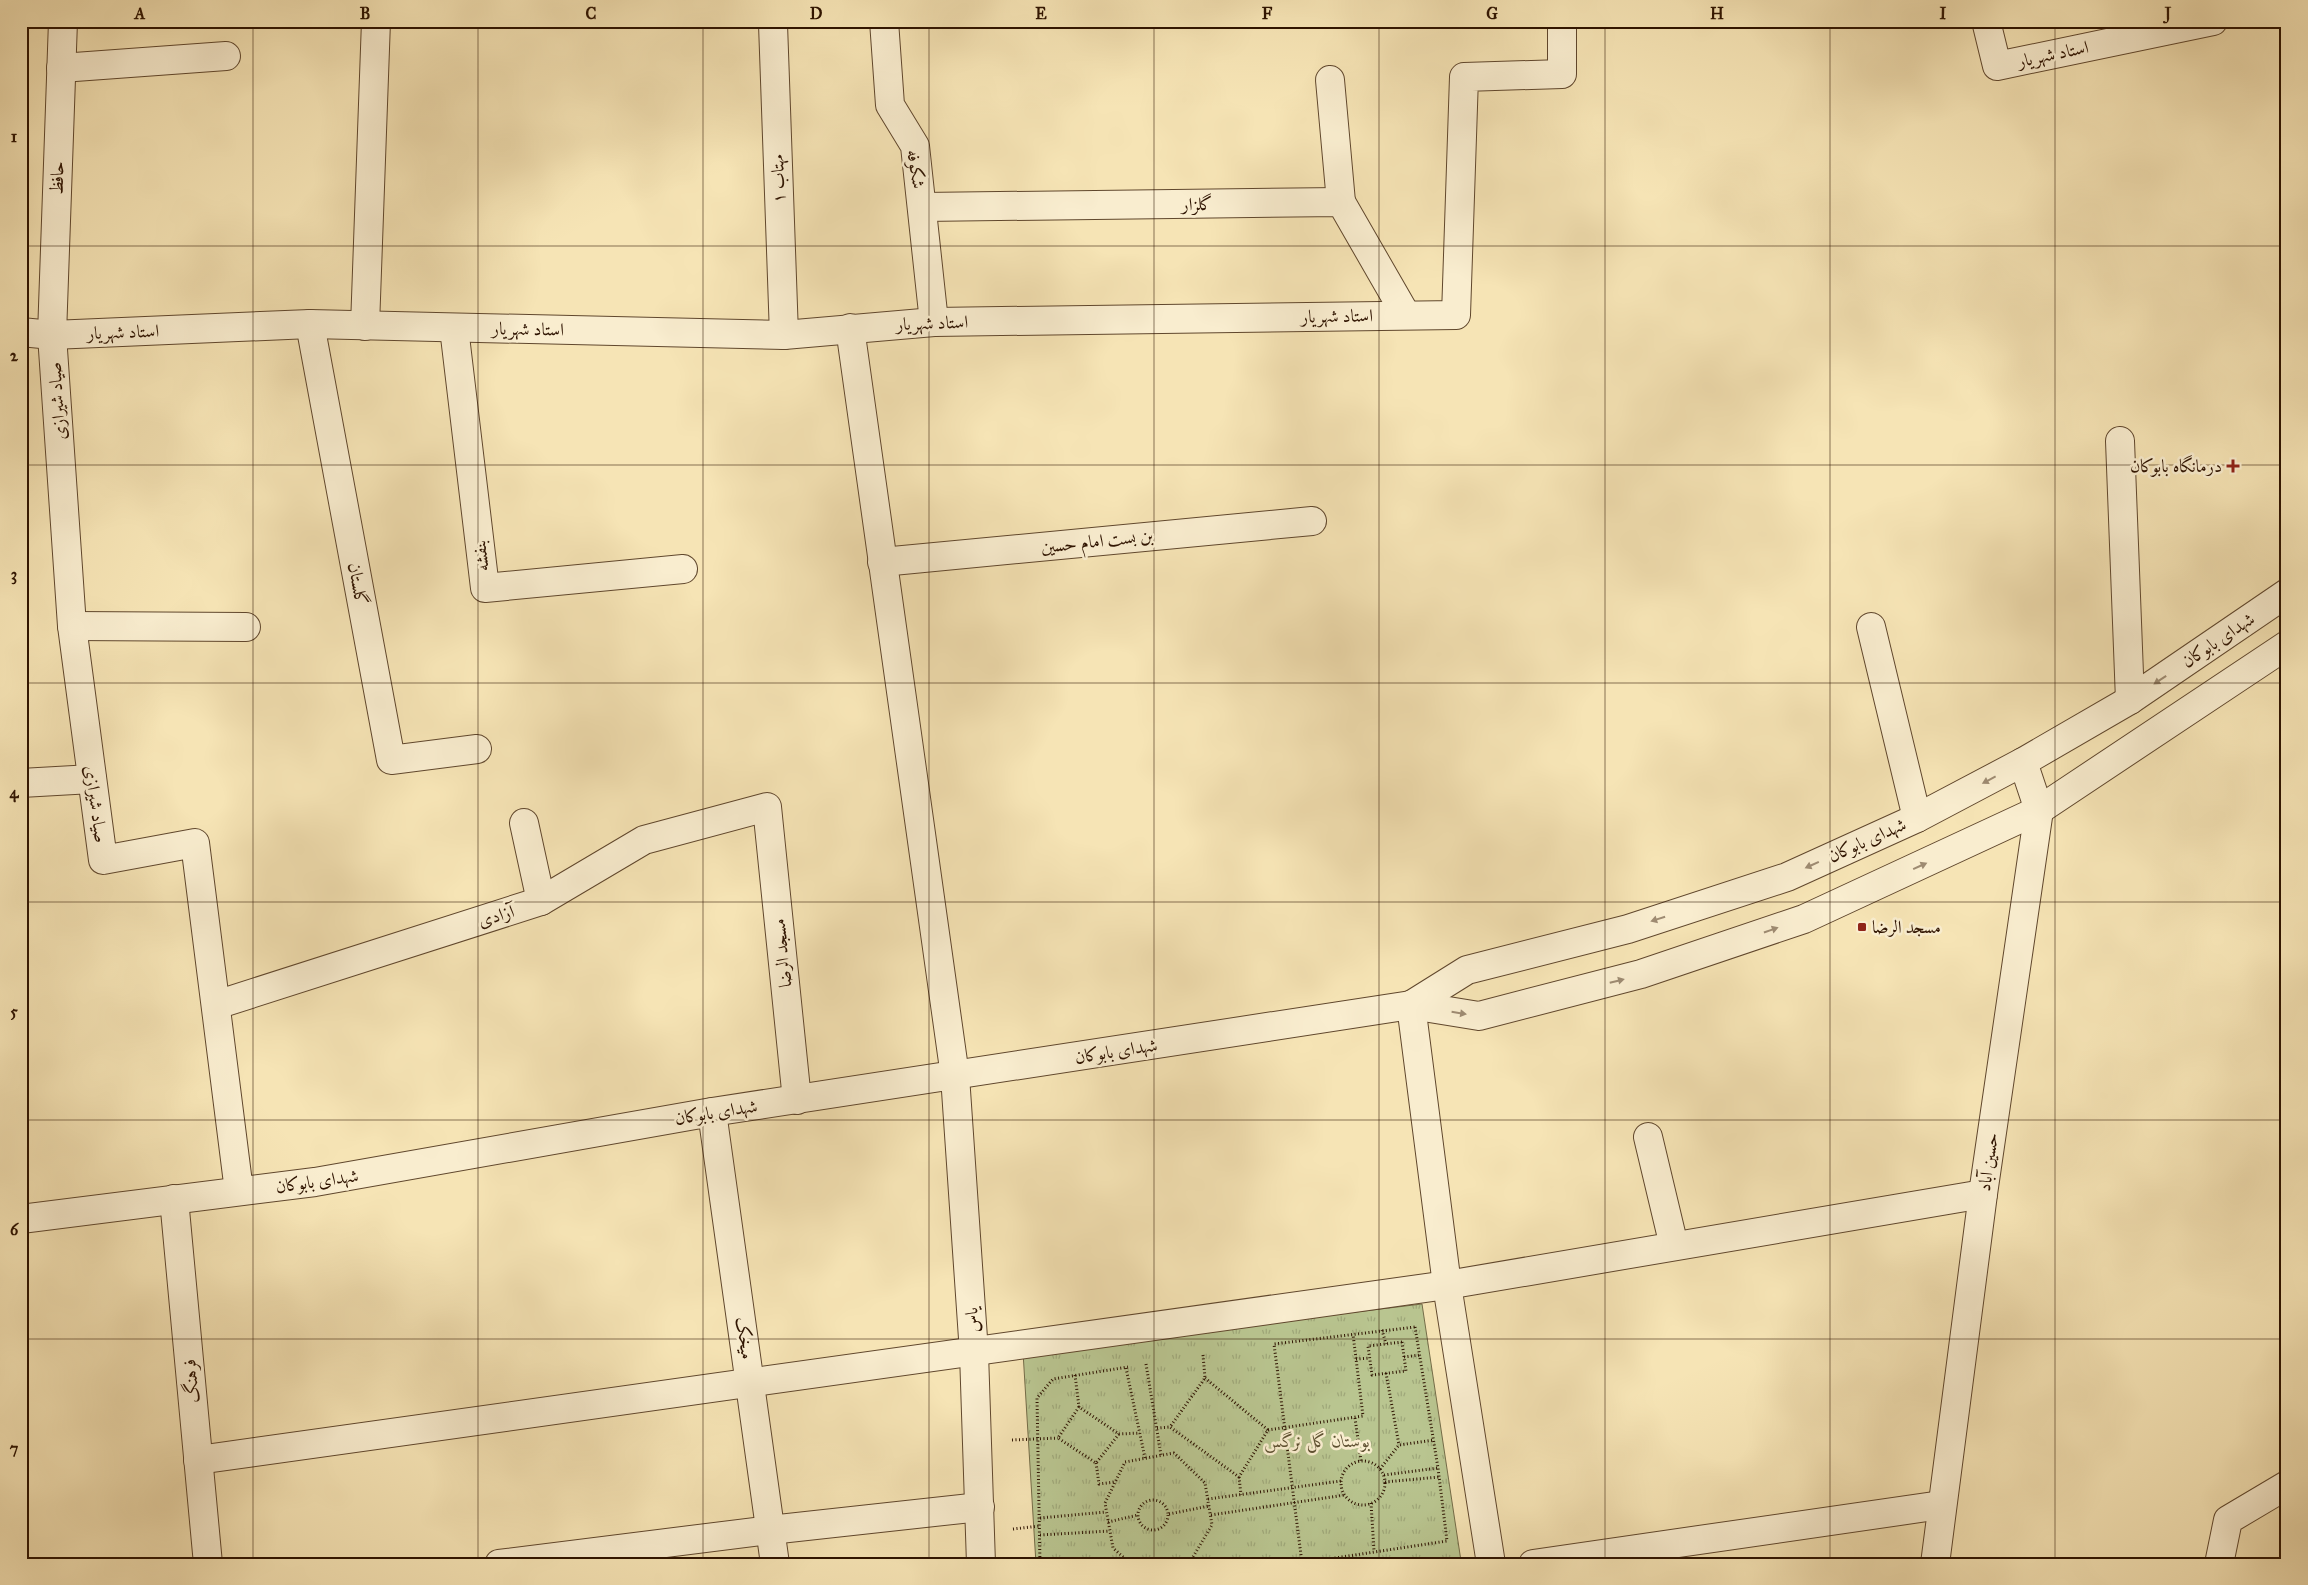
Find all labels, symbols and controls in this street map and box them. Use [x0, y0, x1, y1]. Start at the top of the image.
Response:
text: A [134, 4, 146, 23]
text: B [360, 4, 370, 23]
text: C [586, 4, 597, 23]
text: D [810, 4, 823, 23]
text: E [1035, 4, 1047, 23]
text: F [1262, 4, 1273, 23]
text: G [1486, 4, 1498, 23]
text: H [1710, 4, 1724, 23]
text: I [1940, 4, 1947, 23]
text: J [2163, 4, 2172, 24]
street label: استاد شهریار [2013, 36, 2091, 74]
text: 1 [11, 127, 18, 146]
street label: شکوفه [902, 148, 930, 190]
street label: مهتاب ۱ [766, 154, 791, 204]
street label: حافظ [45, 161, 69, 195]
street label: گلزار [1179, 193, 1213, 216]
street label: استاد شهریار [1299, 304, 1373, 329]
street label: استاد شهریار [894, 311, 969, 336]
street label: استاد شهریار [490, 317, 564, 342]
street label: استاد شهریار [85, 320, 160, 345]
text: 2 [10, 346, 19, 365]
street label: صیاد شیرازی [43, 361, 71, 441]
place label: درمانگاه بابوکان [2130, 454, 2222, 477]
marker: درمانگاه بابوکان [2226, 459, 2240, 473]
street label: بن بست امام حسین [1040, 524, 1155, 563]
street label: بنفشه [468, 539, 494, 573]
street label: گلستان [343, 561, 373, 607]
text: 3 [11, 565, 17, 585]
street label: شهدای بابوکان [2177, 608, 2259, 673]
one-way arrow [2153, 675, 2166, 685]
street label: صیاد شیرازی [80, 764, 112, 844]
one-way arrow [1982, 776, 1997, 784]
text: 4 [10, 783, 20, 803]
street label: شهدای بابوکان [1824, 813, 1910, 868]
one-way arrow [1913, 861, 1927, 869]
one-way arrow [1805, 862, 1819, 870]
street label: آزادی [475, 899, 519, 932]
one-way arrow [1651, 915, 1666, 923]
place label: مسجد الرضا [1872, 916, 1941, 938]
street label: مسجد الرضا [767, 918, 797, 988]
marker: مسجد الرضا [1856, 921, 1868, 933]
one-way arrow [1764, 926, 1779, 934]
one-way arrow [1609, 976, 1624, 984]
text: 5 [10, 1002, 18, 1021]
one-way arrow [1451, 1009, 1467, 1017]
street label: شهدای بابوکان [1073, 1034, 1159, 1069]
street label: شهدای بابوکان [673, 1095, 759, 1130]
street label: حسین آباد [1973, 1131, 2003, 1193]
street label: شهدای بابوکان [274, 1164, 360, 1199]
text: 6 [10, 1220, 19, 1239]
street label: یاس [960, 1305, 984, 1333]
street label: میخک [731, 1315, 759, 1361]
street label: فرهنگ [177, 1358, 205, 1404]
park label: بوستان گل نرگس [1264, 1430, 1371, 1453]
text: 7 [10, 1439, 19, 1458]

